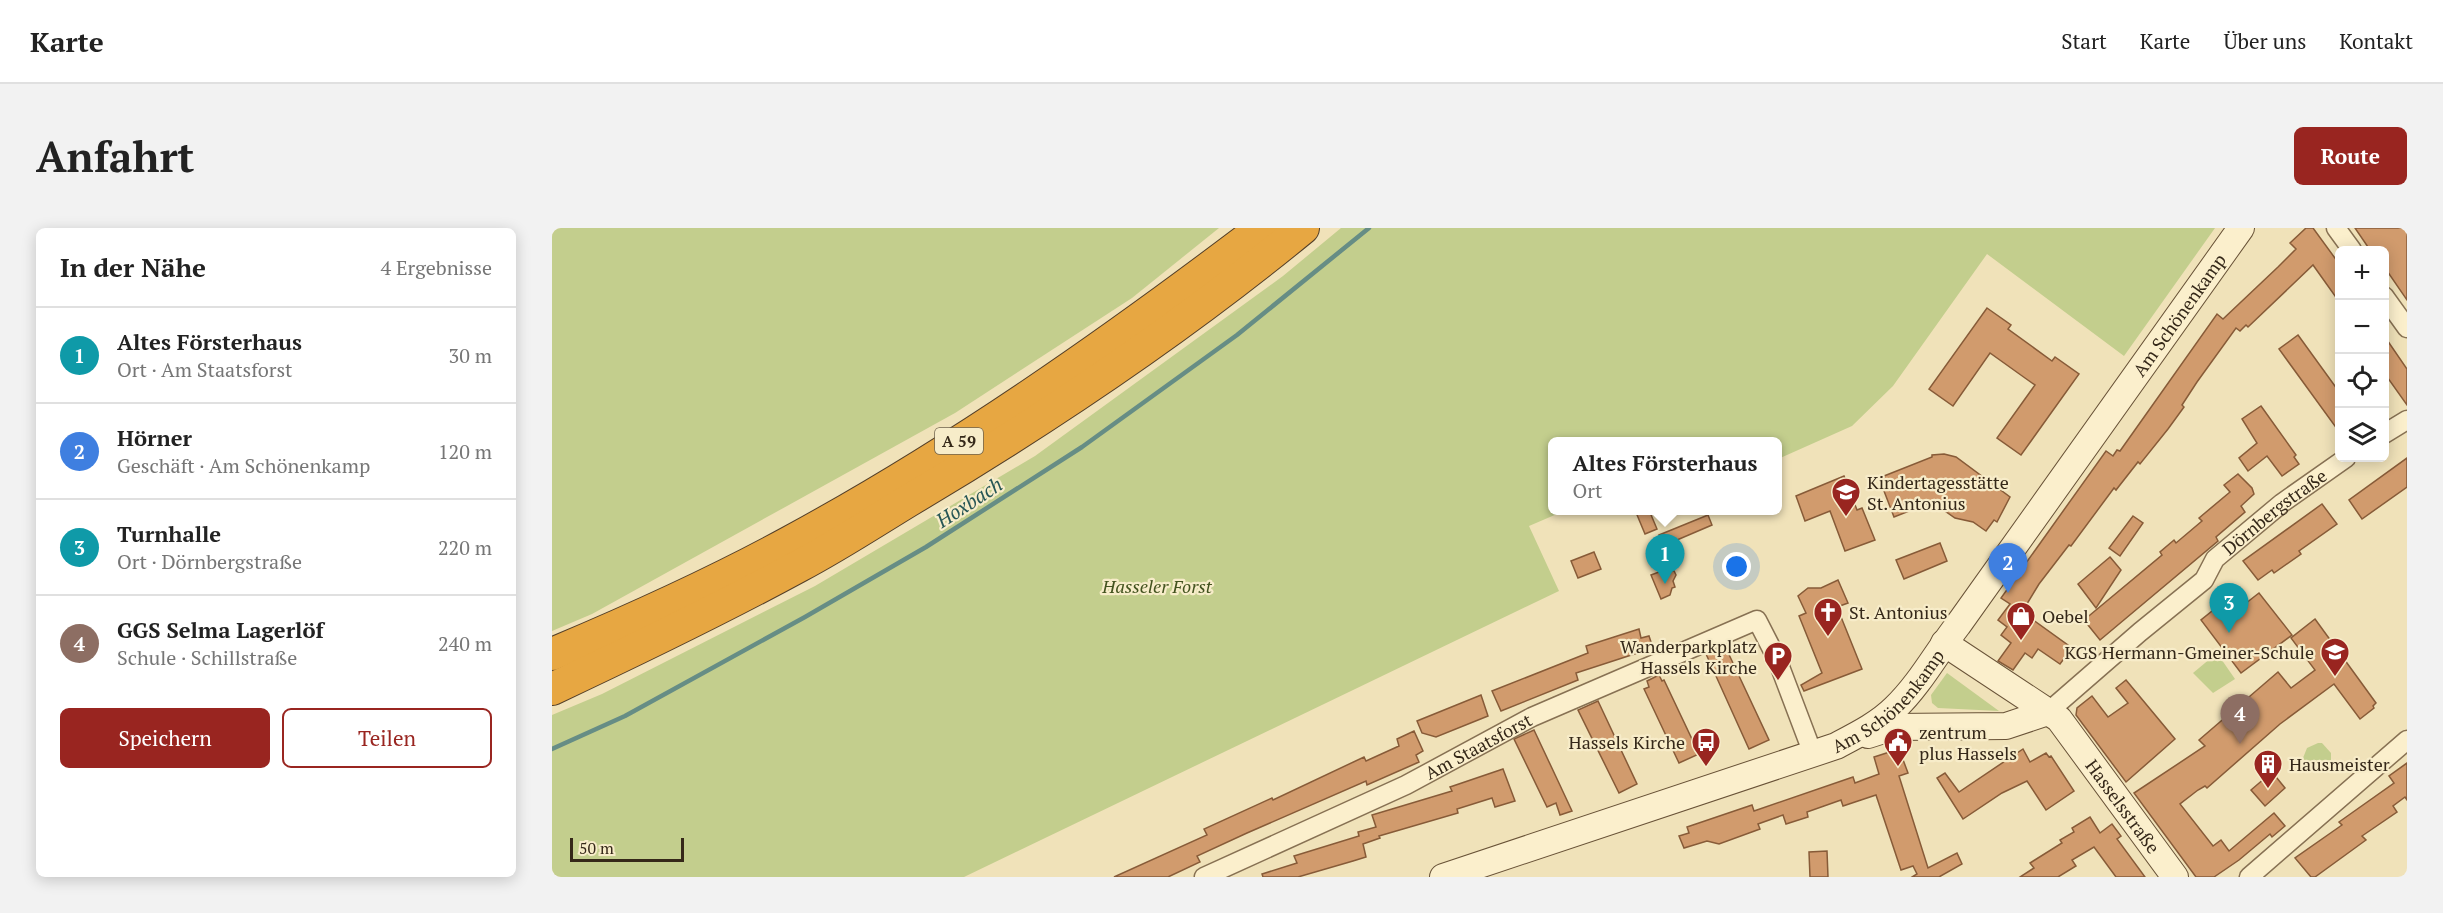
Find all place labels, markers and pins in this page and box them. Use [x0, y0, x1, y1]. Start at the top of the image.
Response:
place label: Kindertagesstätte St. Antonius [1867, 470, 2009, 515]
school or university icon: Kindertagesstätte St. Antonius [1830, 476, 1862, 518]
pin: 1 [1646, 534, 1684, 584]
pin: 2 [1988, 544, 2028, 593]
pin: 3 [2210, 584, 2248, 633]
church icon: St. Antonius [1812, 596, 1844, 638]
place label: St. Antonius [1849, 600, 1948, 624]
shop icon: Oebel [2005, 600, 2037, 642]
place label: Oebel [2042, 604, 2089, 628]
place label: Wanderparkplatz Hassels Kirche [1620, 634, 1757, 679]
school or university icon: KGS Hermann-Gmeiner-Schule [2319, 636, 2351, 678]
parking icon: Wanderparkplatz Hassels Kirche [1762, 640, 1794, 682]
place label: KGS Hermann-Gmeiner-Schule [2064, 640, 2314, 664]
pin: 4 [2220, 694, 2260, 744]
place label: zentrum plus Hassels [1919, 720, 2017, 765]
bus stop icon: Hassels Kirche [1690, 726, 1722, 768]
public building icon: zentrum plus Hassels [1882, 726, 1914, 768]
place label: Hassels Kirche [1569, 730, 1685, 754]
building icon: Hausmeister [2252, 748, 2284, 790]
place label: Hausmeister [2289, 752, 2390, 776]

